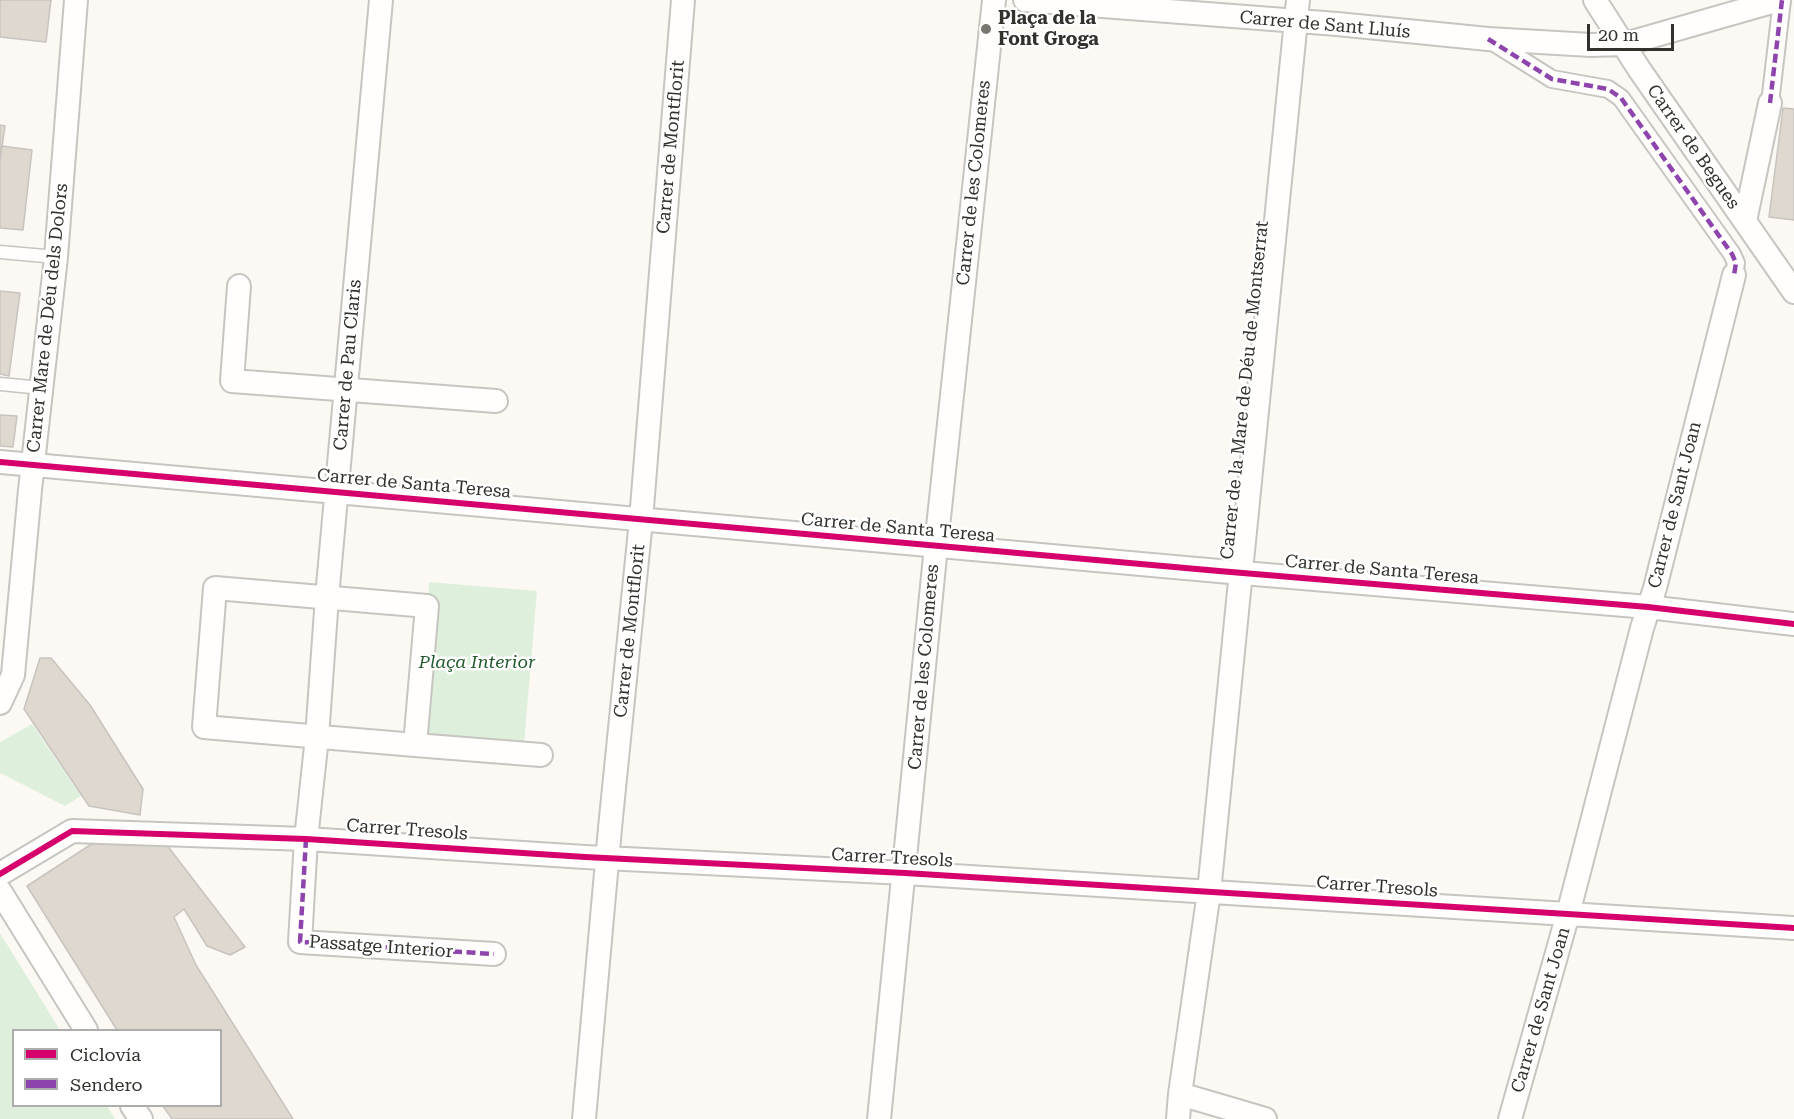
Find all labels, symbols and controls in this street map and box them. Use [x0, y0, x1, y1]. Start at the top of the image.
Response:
street label: Carrer de Sant Lluís [1239, 7, 1411, 43]
place label: Plaça de la Font Groga [998, 8, 1099, 50]
scale bar [1590, 12, 1677, 50]
marker: Plaça de la Font Groga [979, 22, 993, 36]
text: 20 m [1598, 24, 1639, 45]
street label: Carrer de Montflorit [653, 59, 689, 235]
street label: Carrer de les Colomeres [952, 79, 996, 287]
street label: Carrer de Begues [1642, 81, 1744, 213]
street label: Carrer Mare de Déu dels Dolors [23, 182, 73, 454]
street label: Carrer de la Mare de Déu de Montserrat [1216, 220, 1274, 560]
street label: Carrer de Pau Claris [330, 279, 366, 451]
street label: Carrer de Sant Joan [1644, 419, 1706, 591]
street label: Carrer de Santa Teresa [316, 465, 512, 503]
street label: Carrer de Santa Teresa [800, 509, 996, 547]
street label: Carrer de Montflorit [610, 543, 650, 719]
street label: Carrer de Santa Teresa [1284, 551, 1480, 589]
street label: Carrer de les Colomeres [904, 563, 944, 771]
park label: Plaça Interior [418, 652, 536, 674]
street label: Carrer Tresols [346, 815, 468, 845]
street label: Carrer Tresols [831, 844, 953, 872]
street label: Carrer Tresols [1316, 872, 1438, 902]
street label: Carrer de Sant Joan [1507, 925, 1575, 1095]
street label: Passatge Interior [308, 931, 454, 963]
legend [12, 1029, 222, 1107]
text: Ciclovía [70, 1044, 141, 1065]
text: Sendero [70, 1074, 143, 1095]

